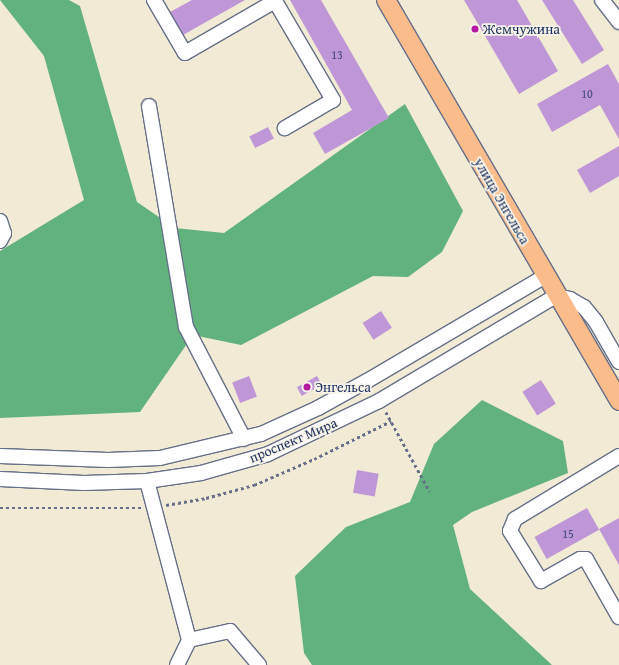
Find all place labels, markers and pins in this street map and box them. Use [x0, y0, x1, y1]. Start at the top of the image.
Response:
place label: Жемчужина [483, 21, 560, 37]
marker: Жемчужина [470, 24, 480, 34]
place label: Энгельса [315, 379, 371, 395]
marker: Энгельса [302, 382, 312, 392]

